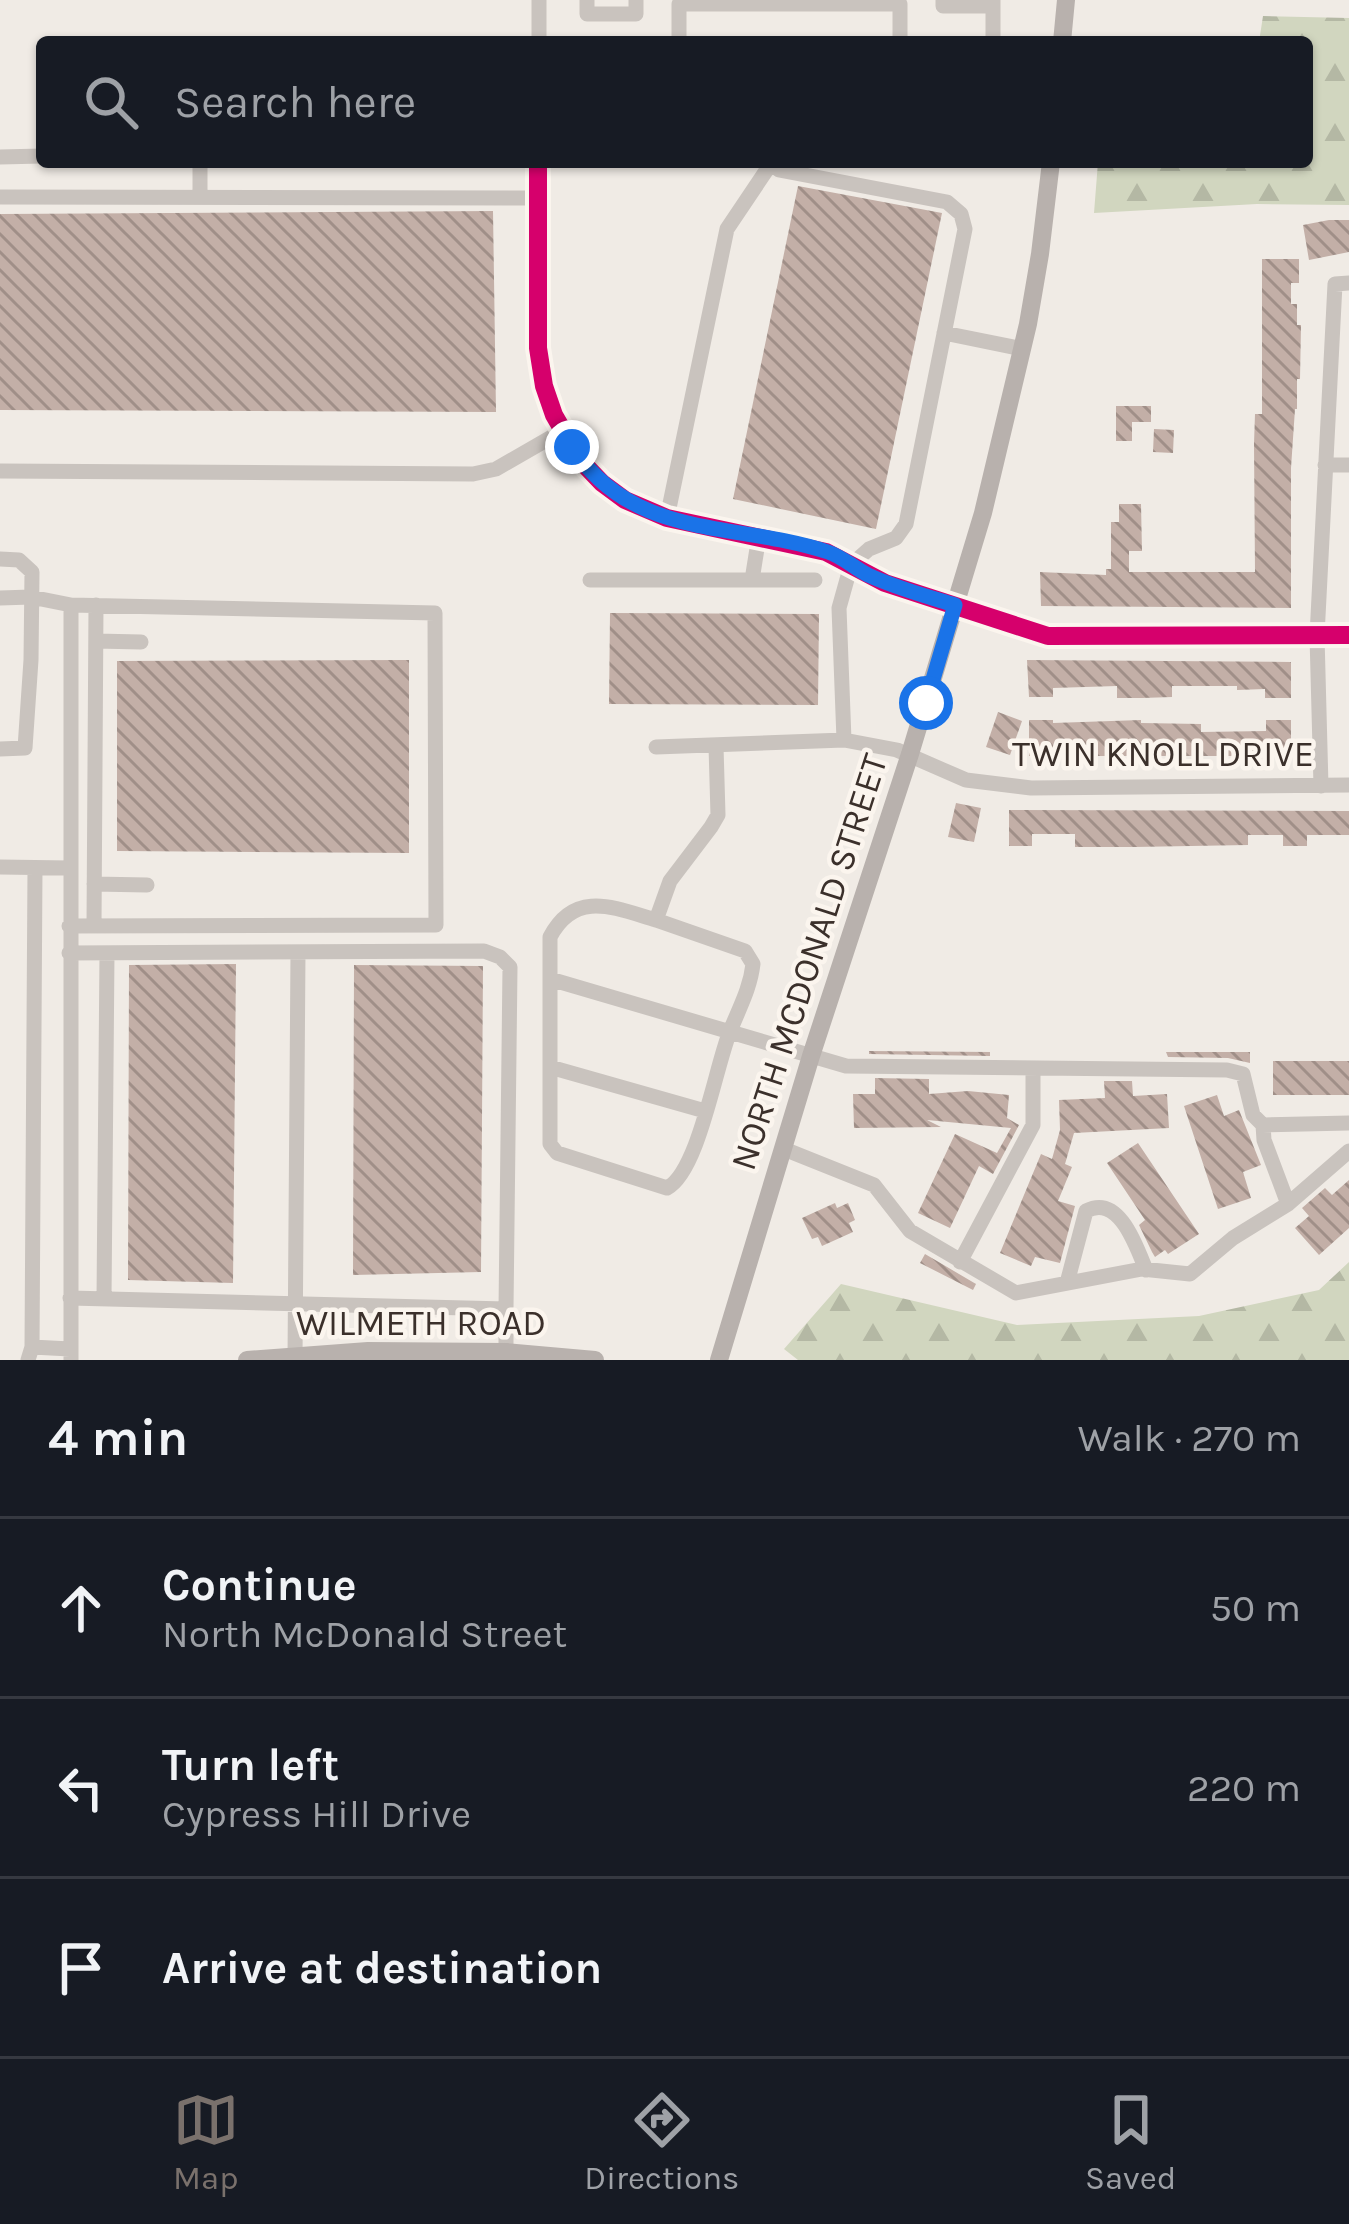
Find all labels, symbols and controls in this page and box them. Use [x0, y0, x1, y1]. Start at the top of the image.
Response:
search box [36, 36, 1313, 168]
icon: search [78, 69, 144, 135]
text: Search here [174, 76, 416, 128]
route end [545, 420, 599, 474]
route start [899, 676, 953, 730]
street label: TWIN KNOLL DRIVE [1012, 733, 1314, 775]
street label: NORTH MCDONALD STREET [722, 749, 896, 1175]
street label: WILMETH ROAD [296, 1302, 546, 1344]
text: 4 min [48, 1408, 188, 1468]
text: Walk · 270 m [1078, 1415, 1301, 1461]
text: Continue [162, 1559, 357, 1611]
icon: ahead [48, 1575, 114, 1641]
text: 50 m [1210, 1585, 1301, 1631]
text: North McDonald Street [162, 1611, 567, 1657]
text: Turn left [162, 1739, 339, 1791]
icon: left [48, 1755, 114, 1821]
text: 220 m [1187, 1765, 1301, 1811]
text: Cypress Hill Drive [162, 1791, 471, 1837]
icon: arrive [48, 1935, 114, 2001]
text: Arrive at destination [162, 1942, 602, 1994]
tab: Map [173, 2087, 239, 2197]
tab: Directions [584, 2087, 739, 2197]
tab: Saved [1085, 2087, 1176, 2197]

